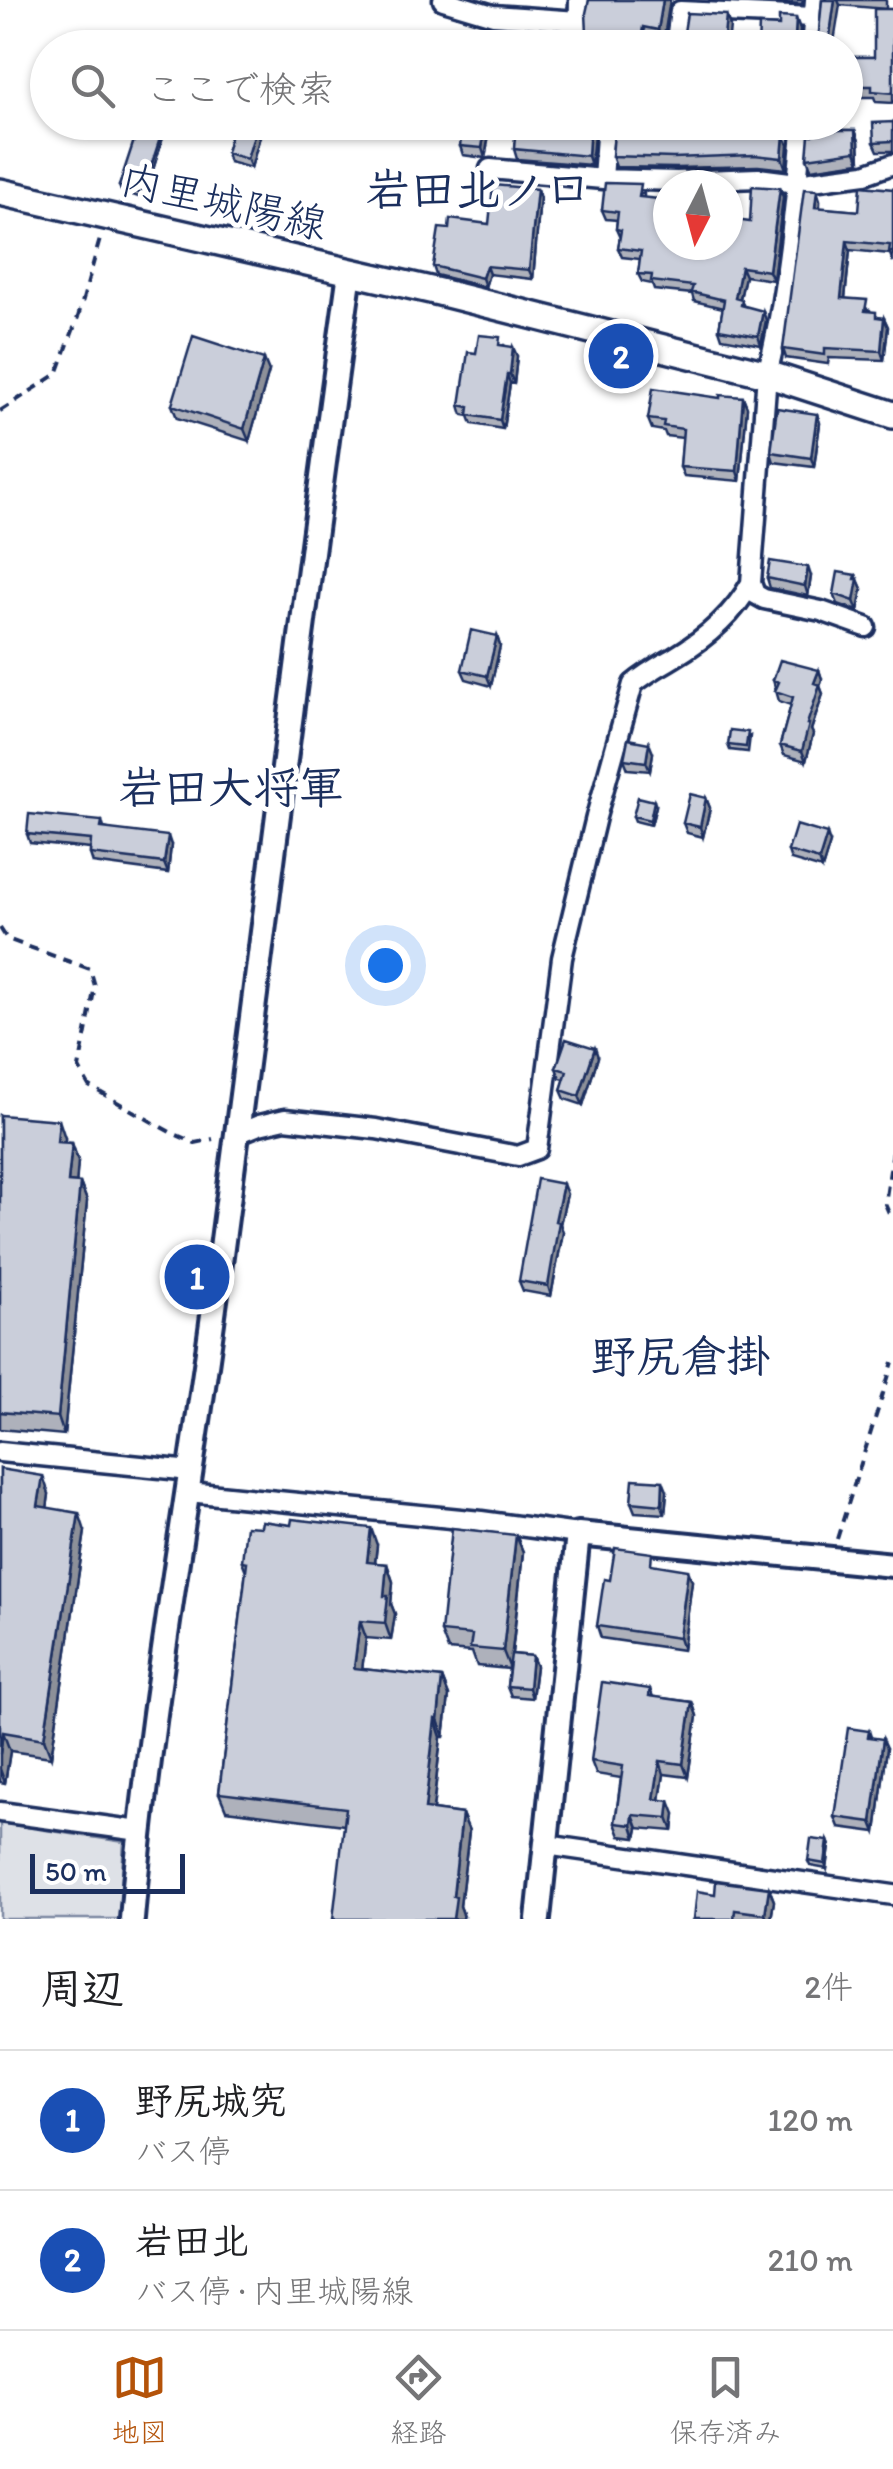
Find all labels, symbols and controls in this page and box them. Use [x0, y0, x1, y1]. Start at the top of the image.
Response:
search box [30, 30, 863, 140]
icon: search [65, 58, 120, 113]
text: ここで検索 [145, 66, 335, 112]
street label: 内里城陽線 [116, 153, 332, 250]
district label: 岩田北ノ口 [365, 162, 591, 216]
north arrow [653, 170, 743, 260]
pin: 2 [588, 318, 654, 394]
district label: 岩田大将軍 [118, 760, 344, 814]
your location [360, 940, 411, 991]
pin: 1 [164, 1240, 230, 1314]
district label: 野尻倉掛 [591, 1329, 771, 1383]
scale bar [30, 1849, 185, 1894]
text: 50 m [45, 1854, 107, 1888]
text: 周辺 [40, 1963, 124, 2014]
text: 2件 [804, 1968, 853, 2006]
text: 野尻城究 [135, 2078, 287, 2124]
text: 1 [65, 2101, 80, 2139]
text: 120 m [767, 2101, 853, 2139]
text: バス停 [135, 2132, 231, 2170]
text: 岩田北 [135, 2218, 249, 2264]
text: 2 [64, 2241, 81, 2279]
text: 210 m [767, 2241, 853, 2279]
text: バス停 · 内里城陽線 [135, 2272, 413, 2310]
tab: 地図 [111, 2350, 168, 2450]
tab: 経路 [390, 2350, 447, 2450]
tab: 保存済み [669, 2350, 782, 2450]

